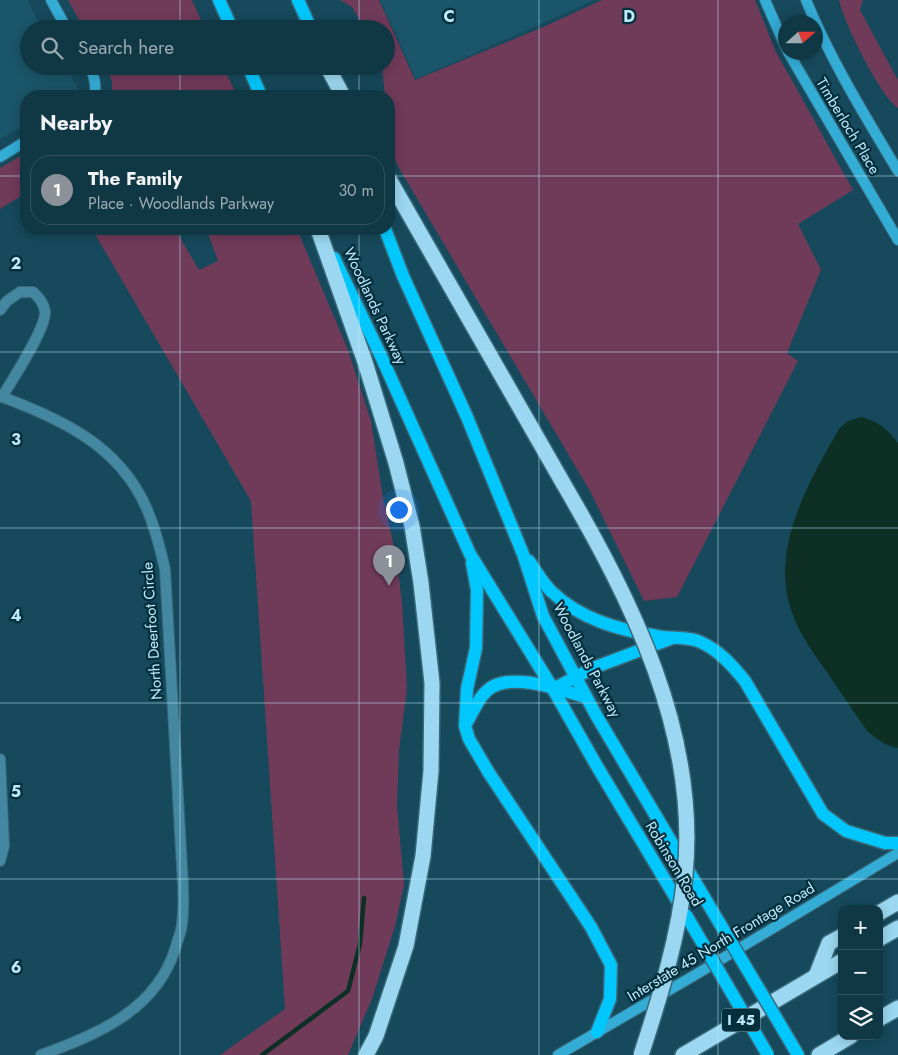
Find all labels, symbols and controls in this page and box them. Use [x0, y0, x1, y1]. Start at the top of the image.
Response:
text: C [443, 5, 455, 28]
text: D [623, 5, 635, 28]
north arrow [778, 15, 823, 60]
search box [20, 20, 395, 75]
icon: search [38, 34, 66, 62]
text: Search here [78, 34, 174, 61]
street label: Timberloch Place [811, 74, 886, 179]
text: Nearby [40, 108, 112, 138]
text: The Family [88, 165, 182, 192]
text: 1 [53, 179, 61, 202]
text: 30 m [338, 179, 374, 202]
text: Place · Woodlands Parkway [88, 192, 274, 215]
street label: Woodlands Parkway [338, 244, 412, 369]
text: 2 [11, 252, 21, 275]
text: 3 [11, 428, 21, 451]
your location [386, 497, 412, 523]
pin: 1 [373, 545, 405, 586]
street label: North Deerfoot Circle [136, 561, 168, 701]
street label: Woodlands Parkway [547, 599, 627, 722]
text: 4 [10, 604, 22, 627]
text: 5 [11, 780, 21, 803]
street label: Robinson Road [640, 817, 708, 911]
street label: Interstate 45 North Frontage Road [623, 877, 819, 1007]
map controls [838, 905, 883, 1040]
button: + [838, 905, 883, 950]
button: − [838, 950, 883, 995]
text: 6 [11, 956, 21, 979]
button: layers [838, 995, 883, 1040]
road number: I 45 [722, 1008, 760, 1032]

